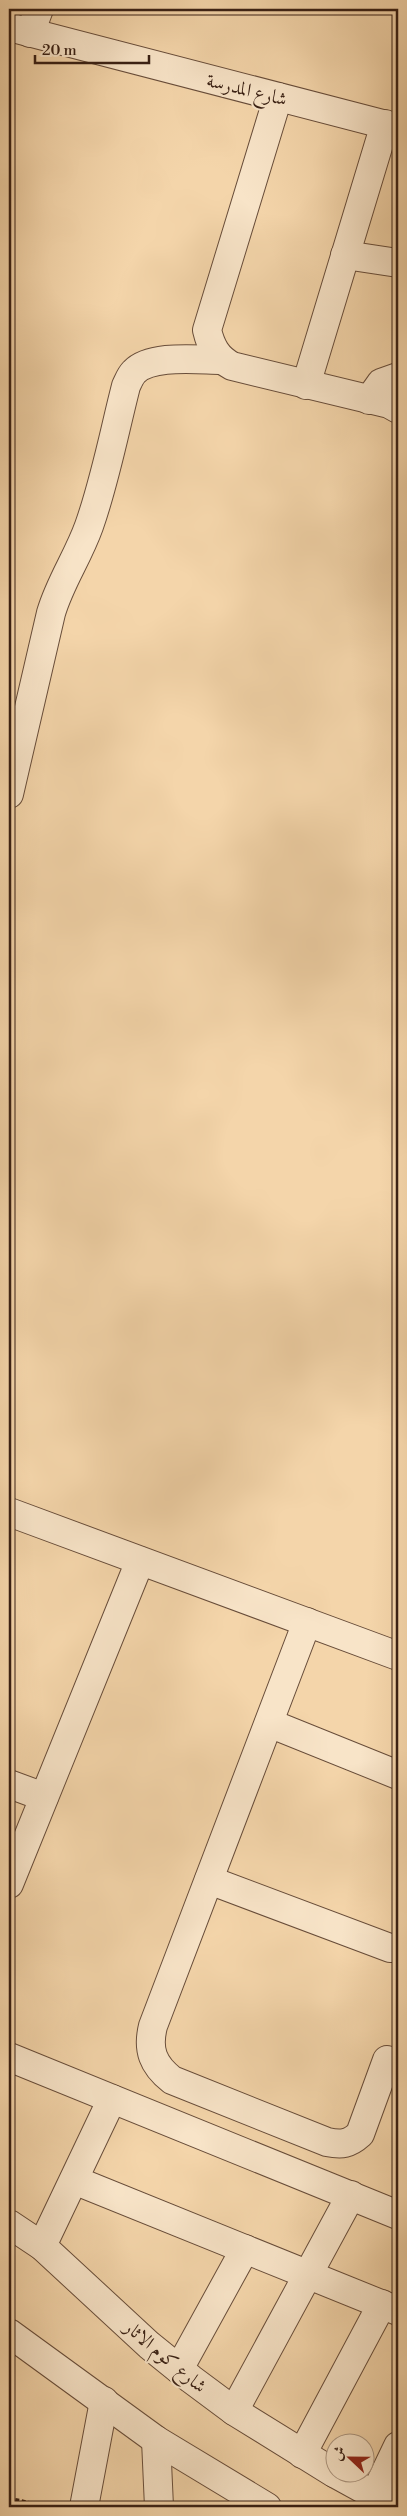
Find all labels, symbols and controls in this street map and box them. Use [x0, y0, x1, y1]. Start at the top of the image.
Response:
scale bar [35, 32, 149, 64]
text: 20 m [42, 41, 77, 60]
street label: شارع المدرسة [203, 68, 290, 114]
street label: شارع كوم الاثار [115, 2314, 212, 2401]
north arrow [324, 2434, 374, 2484]
text: ش [328, 2444, 350, 2463]

